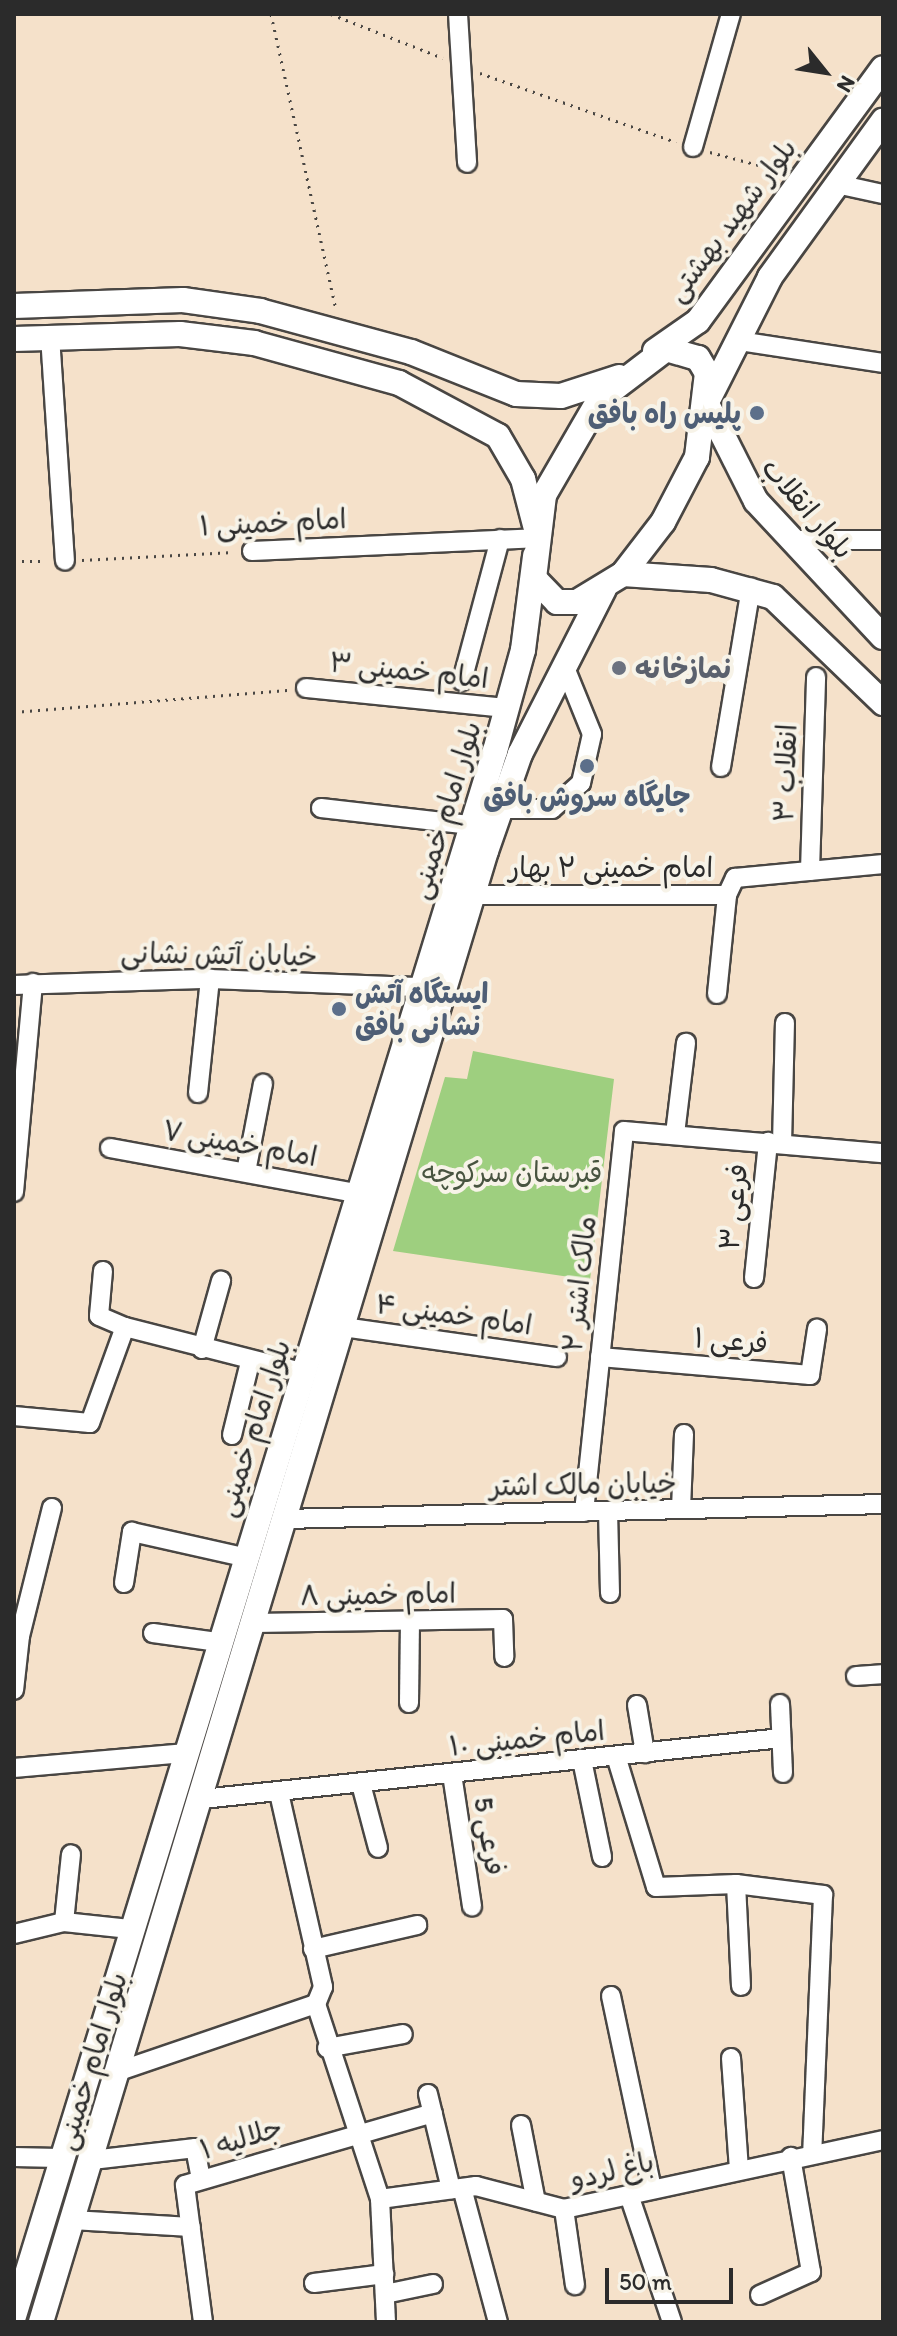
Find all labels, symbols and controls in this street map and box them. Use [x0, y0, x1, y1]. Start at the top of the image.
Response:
north arrow [785, 32, 865, 112]
text: N [831, 71, 862, 97]
street label: بلوار شهید بهشتی [659, 132, 803, 308]
place label: پلیس راه بافق [588, 396, 741, 430]
marker: پلیس راه بافق [748, 404, 766, 422]
street label: بلوار انقلاب [755, 451, 861, 565]
street label: امام خمینی ۱ [199, 501, 347, 543]
street label: امام خمینی ۳ [328, 645, 490, 695]
place label: نمازخانه [635, 651, 731, 685]
marker: نمازخانه [610, 659, 628, 677]
street label: بلوار امام خمینی [402, 717, 488, 903]
street label: انقلاب ۳ [766, 723, 804, 823]
marker: جایگاه سروش بافق [578, 757, 596, 775]
place label: جایگاه سروش بافق [483, 779, 691, 813]
street label: امام خمینی ۲ بهار [509, 850, 713, 884]
street label: خیابان آتش نشانی [120, 935, 318, 973]
place label: ایستگاه آتش نشانی بافق [355, 976, 488, 1042]
marker: ایستگاه آتش نشانی بافق [330, 1000, 348, 1018]
street label: امام خمینی ۷ [160, 1113, 320, 1173]
park label: قبرستان سرکوچه [422, 1155, 602, 1189]
street label: فرعی ۳ [712, 1162, 754, 1252]
street label: مالک اشتر ۲ [555, 1214, 603, 1354]
street label: امام خمینی ۴ [373, 1286, 535, 1342]
street label: فرعی ۱ [693, 1320, 769, 1360]
street label: بلوار امام خمینی [209, 1335, 297, 1521]
street label: خیابان مالک اشتر [489, 1466, 677, 1502]
street label: امام خمینی ۸ [299, 1576, 457, 1612]
street label: امام خمینی ۱۰ [448, 1713, 606, 1763]
street label: فرعی 5 [467, 1794, 513, 1878]
street label: بلوار امام خمینی [48, 1968, 134, 2154]
street label: جلالیه ۱ [196, 2110, 286, 2166]
street label: باغ لردو [567, 2144, 657, 2196]
scale bar [609, 2252, 737, 2302]
text: 50 m [619, 2267, 672, 2296]

